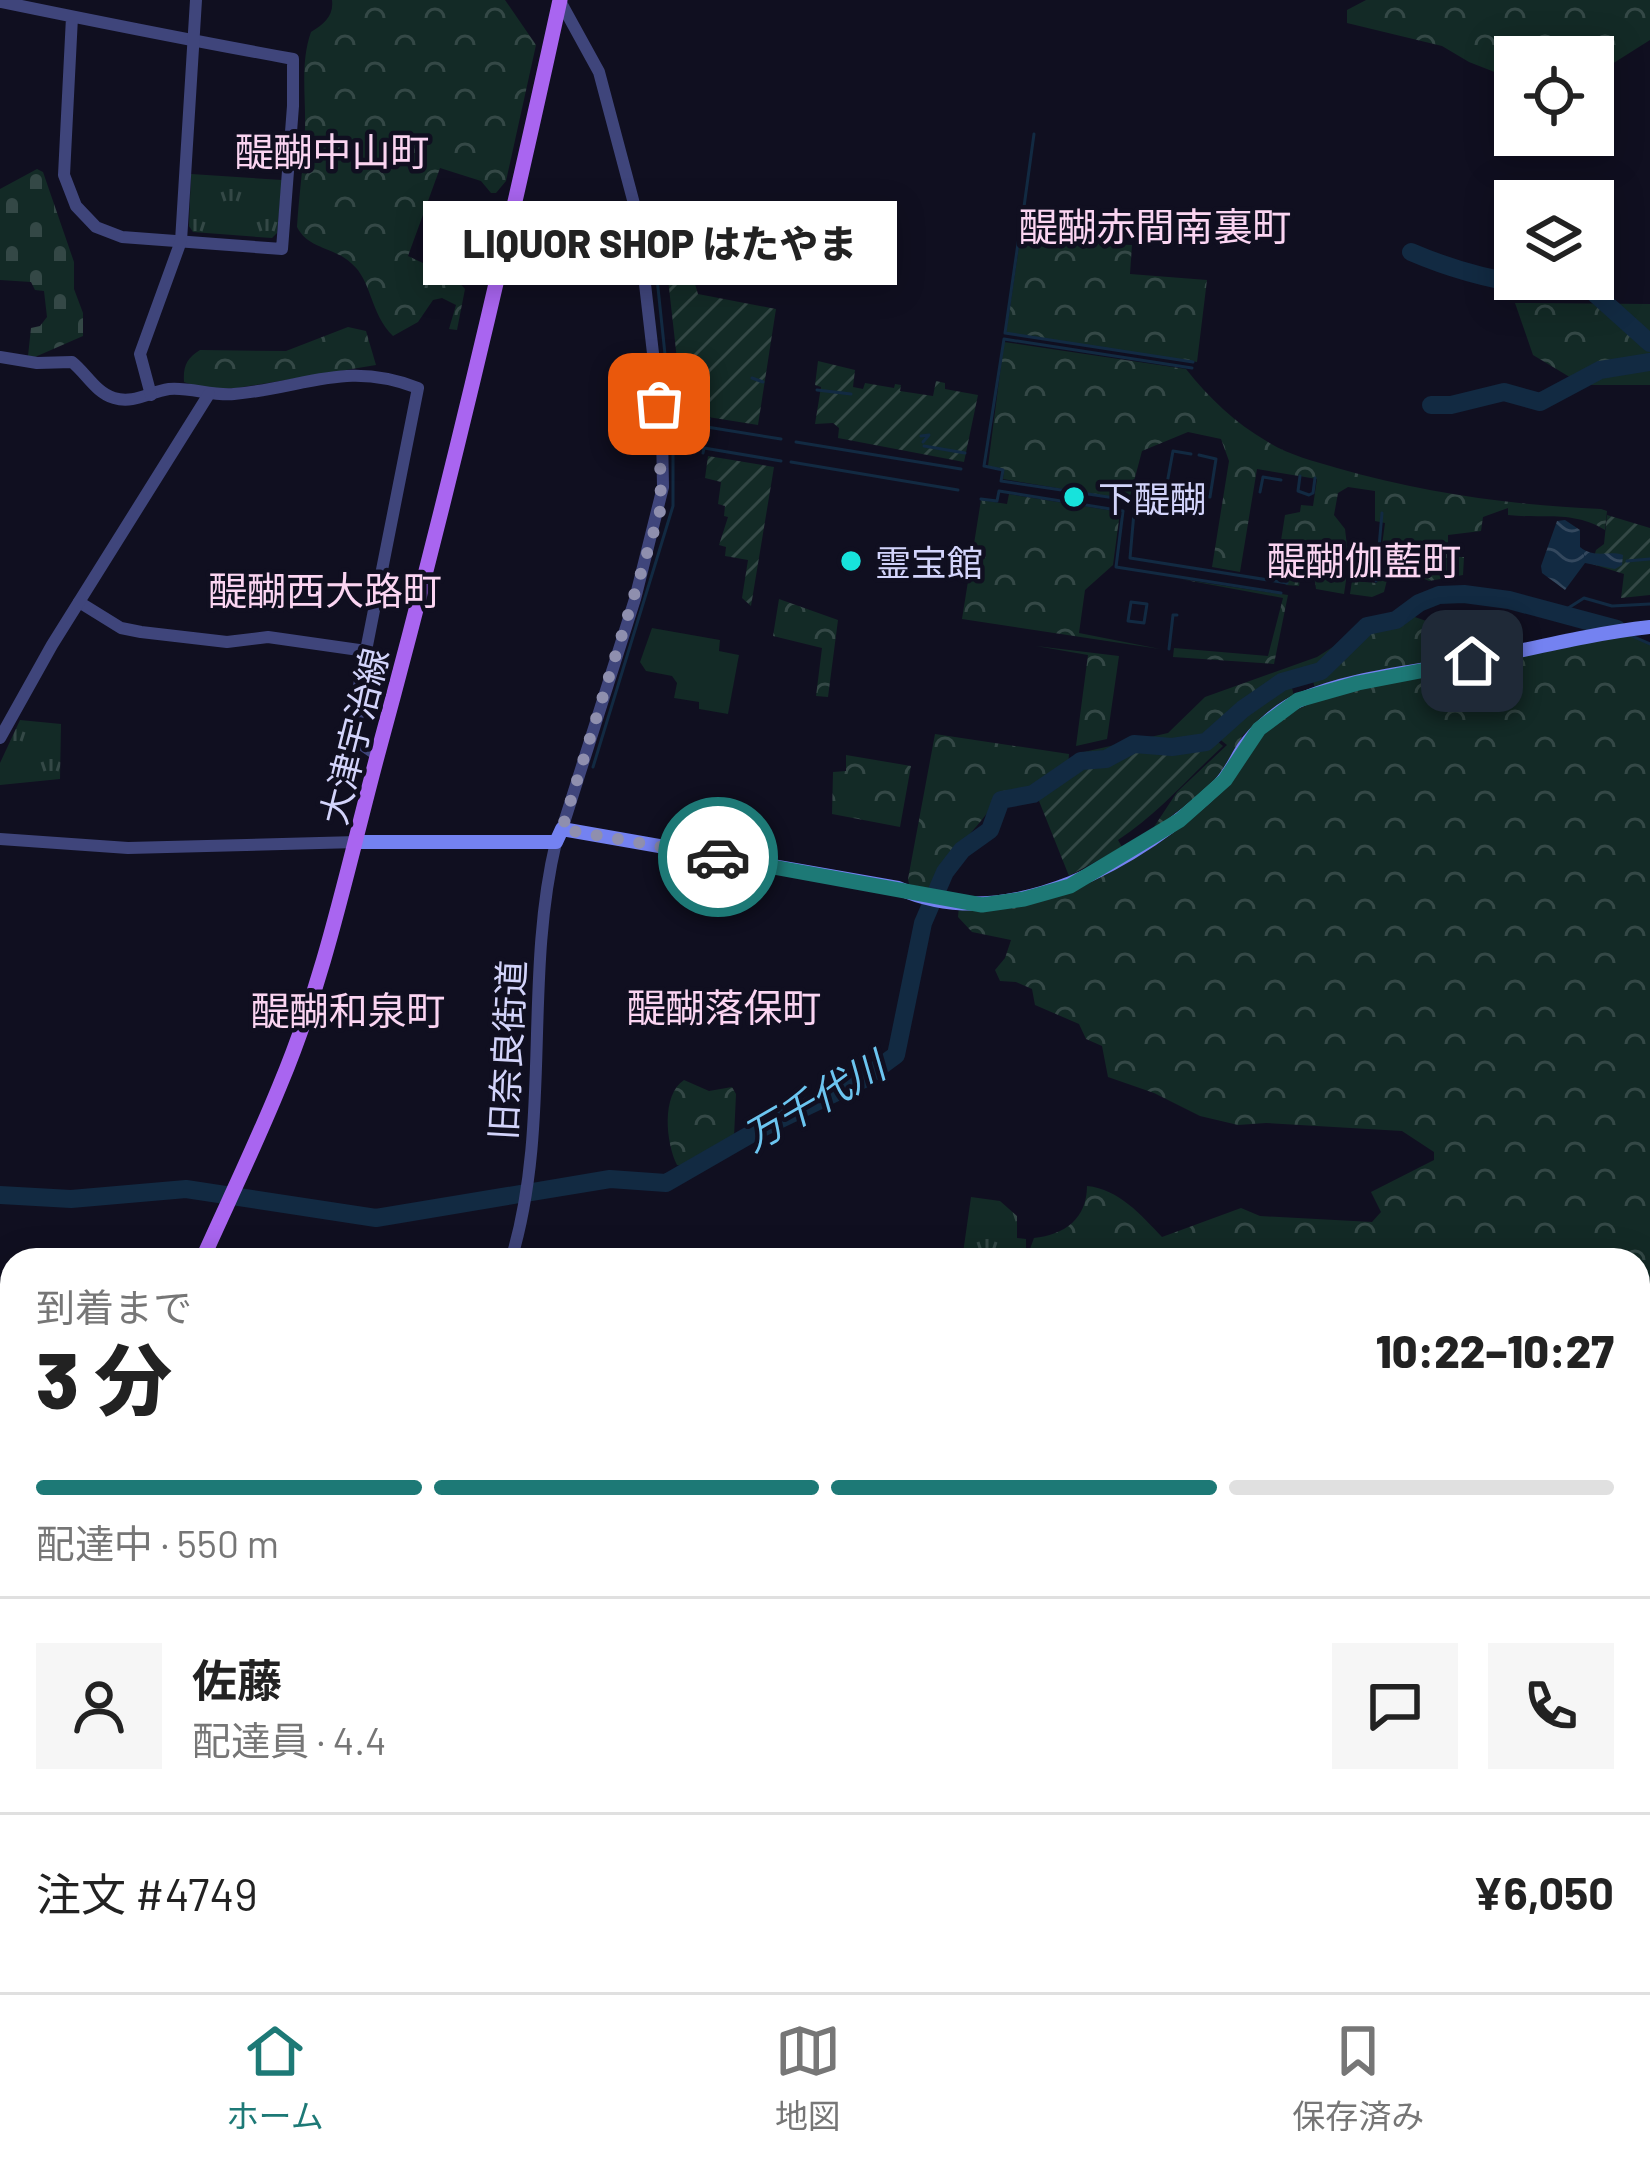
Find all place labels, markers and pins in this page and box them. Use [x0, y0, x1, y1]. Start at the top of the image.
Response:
callout: LIQUOR SHOP はたやま [422, 200, 896, 284]
pin [608, 353, 710, 455]
place label: 下醍醐 [1098, 476, 1206, 519]
marker: 下醍醐 [1061, 484, 1087, 510]
place label: 霊宝館 [875, 540, 983, 583]
marker: 霊宝館 [838, 548, 864, 574]
pin [1421, 610, 1523, 712]

